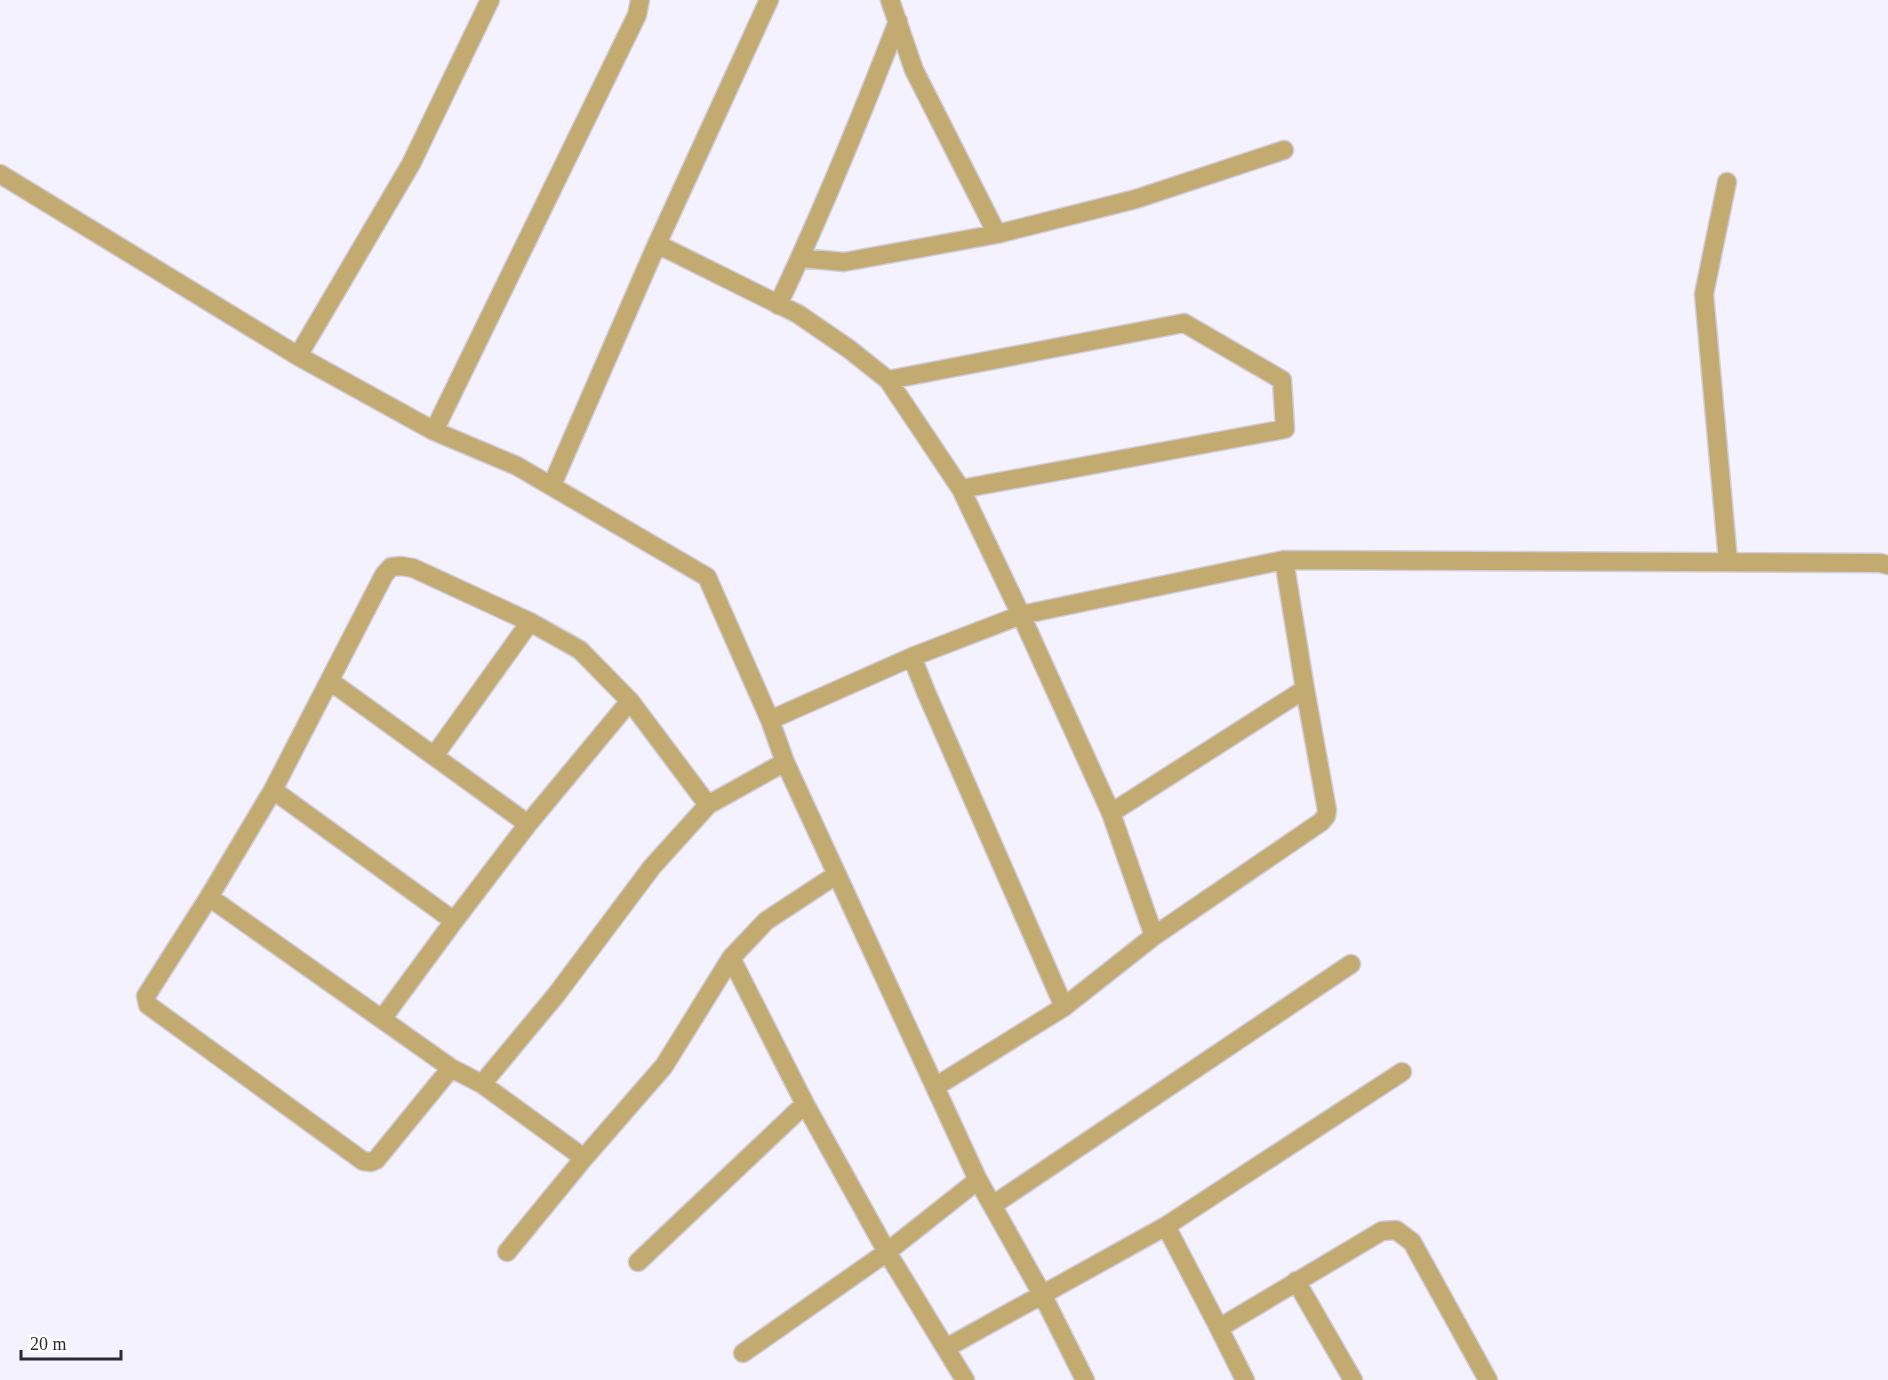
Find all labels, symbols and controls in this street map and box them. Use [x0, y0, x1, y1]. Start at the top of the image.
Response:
scale bar [21, 1323, 122, 1361]
text: 20 m [30, 1334, 67, 1354]

